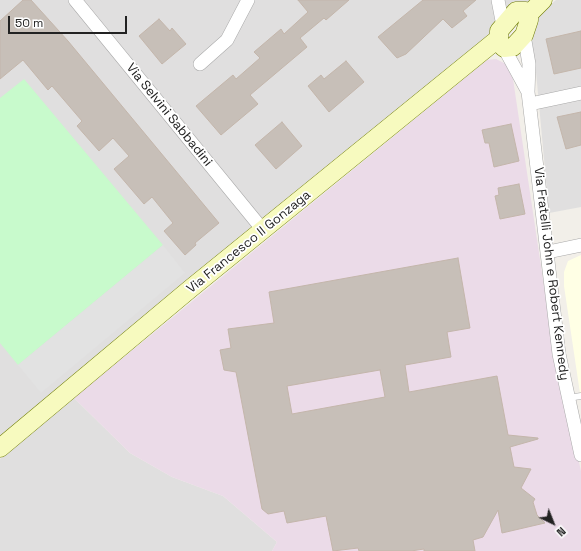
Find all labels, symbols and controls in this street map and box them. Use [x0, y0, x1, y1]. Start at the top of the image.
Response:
scale bar [10, 8, 129, 34]
text: 50 m [15, 15, 43, 31]
street label: Via Selvini Sabbadini [123, 60, 215, 170]
street label: Via Fratelli John e Robert Kennedy [530, 166, 572, 382]
street label: Via Francesco II Gonzaga [184, 187, 314, 297]
north arrow [533, 503, 573, 543]
text: N [554, 524, 569, 539]

